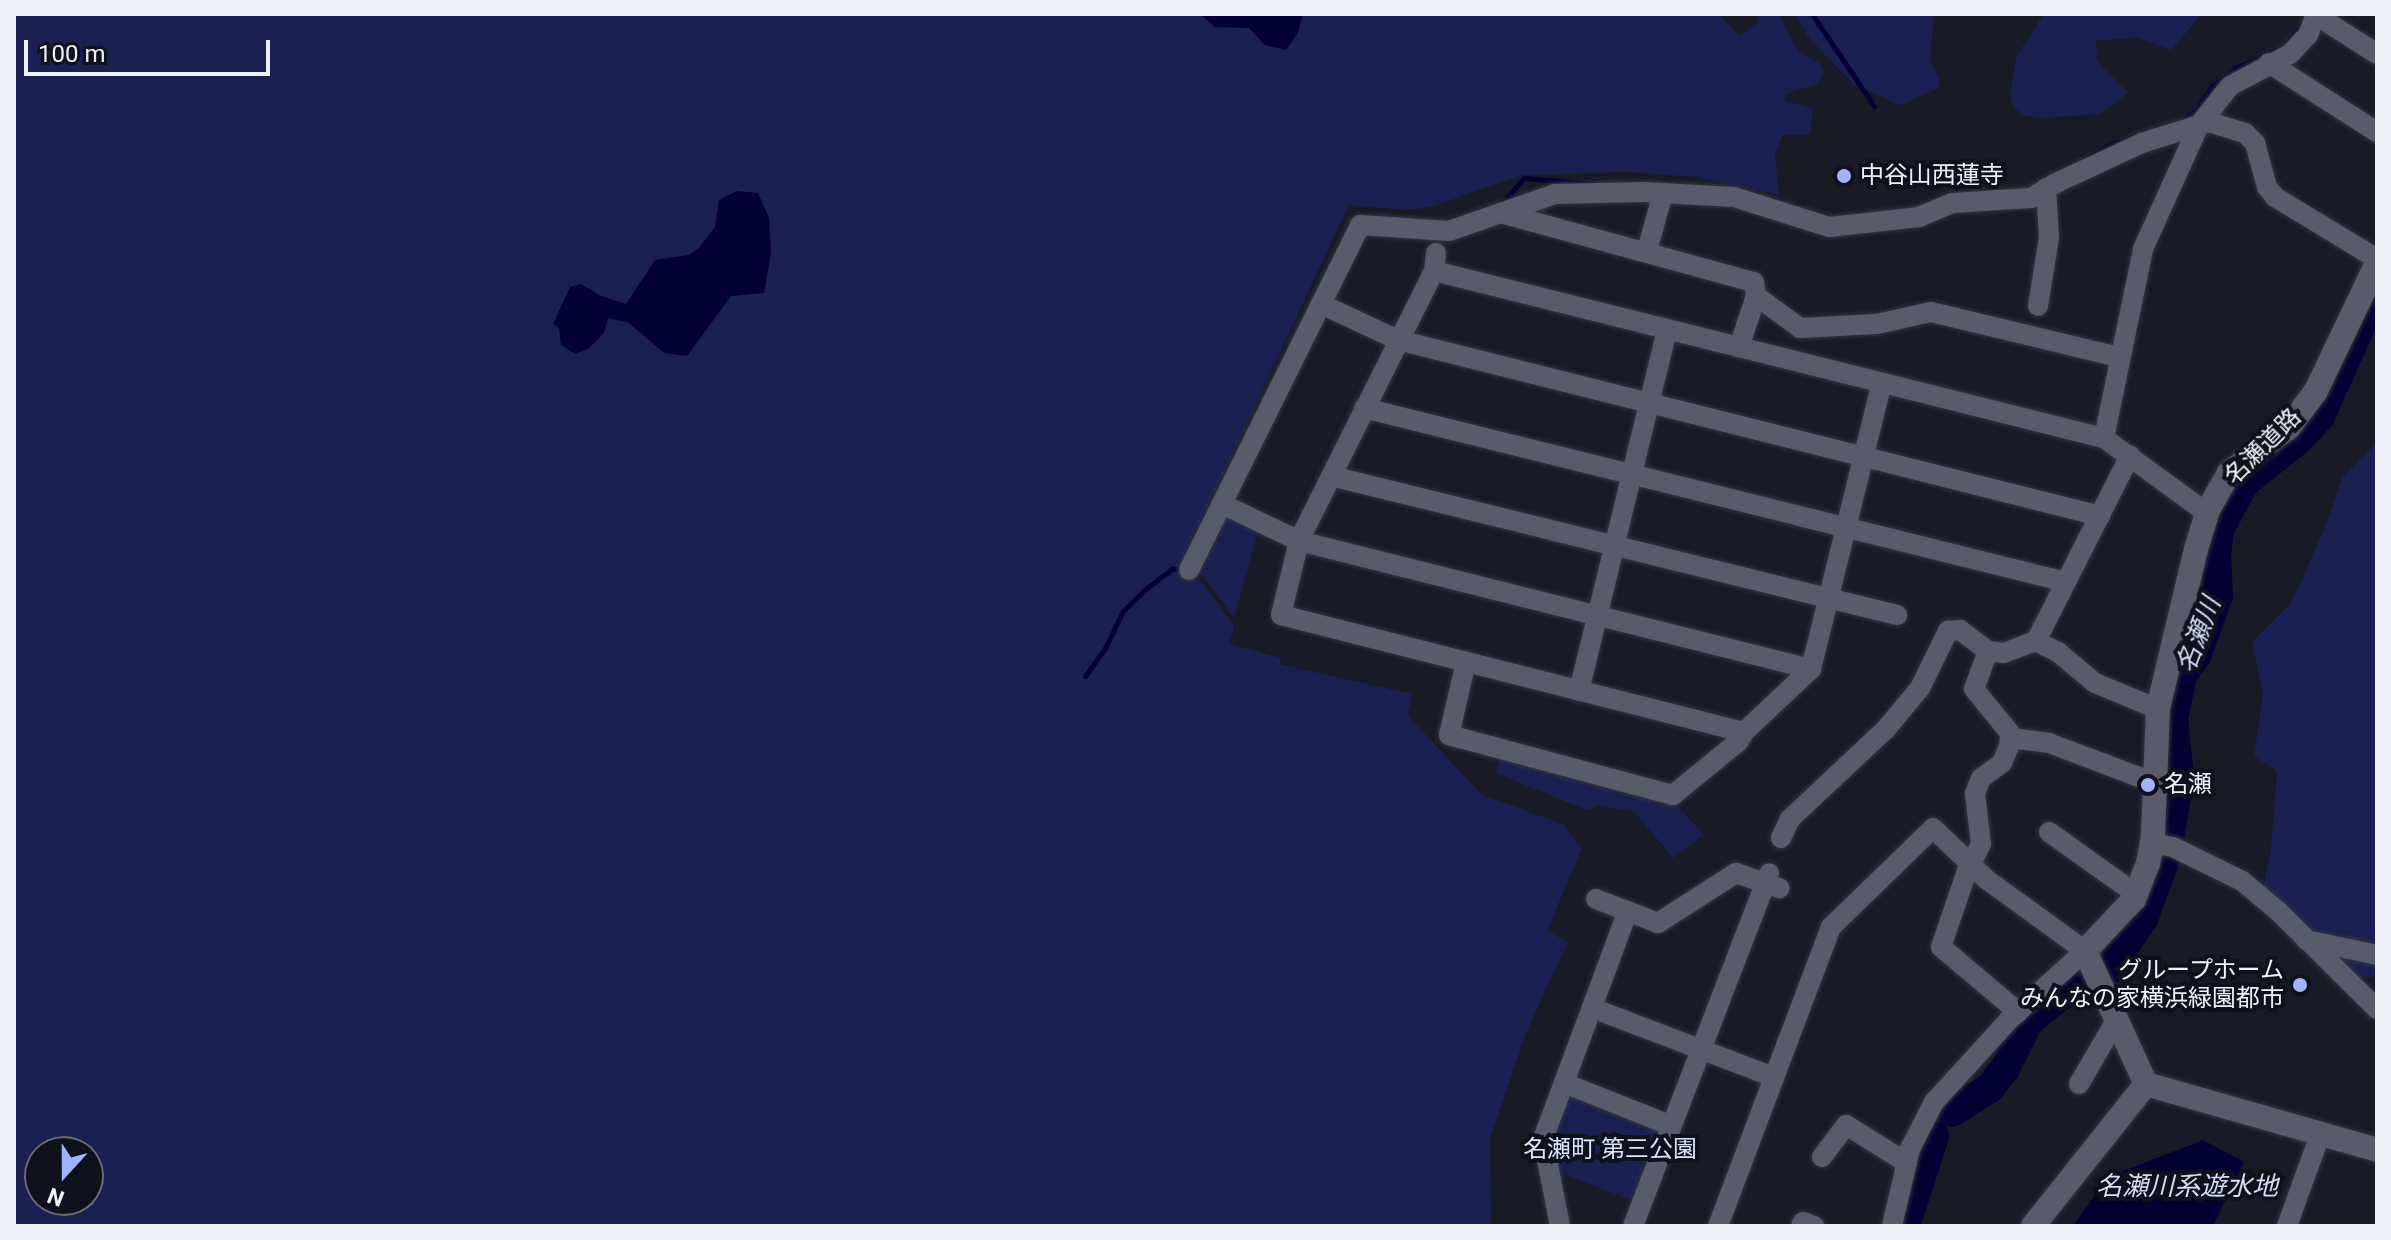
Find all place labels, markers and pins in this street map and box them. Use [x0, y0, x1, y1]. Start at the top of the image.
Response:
place label: 中谷山西蓮寺 [1860, 162, 2004, 190]
marker: 中谷山西蓮寺 [1835, 167, 1853, 185]
place label: 名瀬 [2164, 771, 2212, 799]
marker: 名瀬 [2139, 776, 2157, 794]
place label: グループホーム みんなの家横浜緑園都市 [2020, 957, 2284, 1013]
marker: グループホーム みんなの家横浜緑園都市 [2291, 976, 2309, 994]

